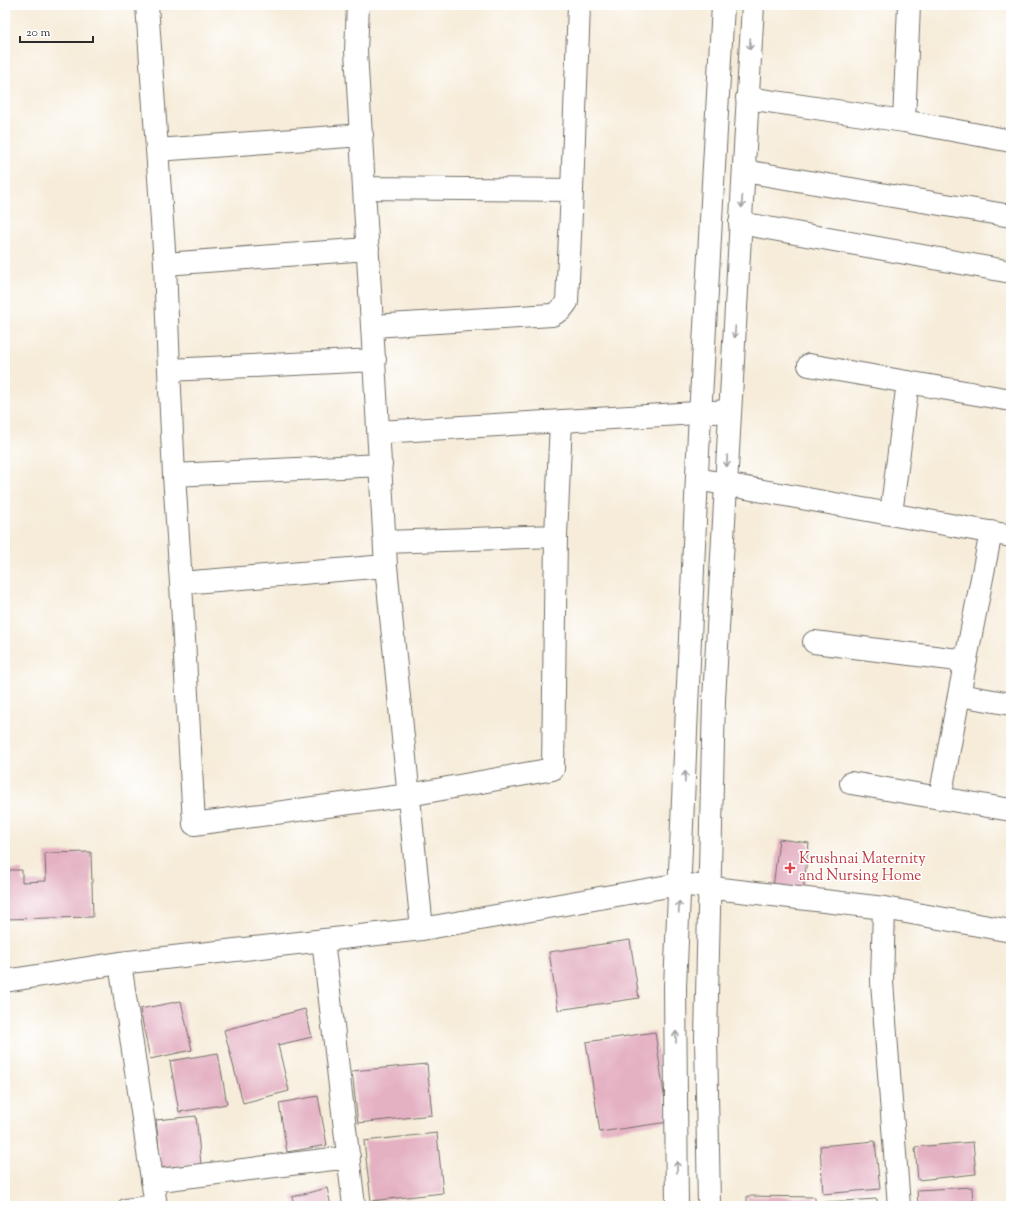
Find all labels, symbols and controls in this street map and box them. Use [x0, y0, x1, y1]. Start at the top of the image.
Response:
scale bar [20, 18, 93, 44]
text: 20 m [26, 24, 51, 42]
one-way arrow [747, 37, 754, 50]
one-way arrow [738, 195, 745, 208]
one-way arrow [731, 325, 738, 338]
one-way arrow [724, 454, 731, 467]
one-way arrow [681, 771, 688, 784]
place label: Krushnai Maternity and Nursing Home [799, 849, 926, 887]
marker: Krushnai Maternity and Nursing Home [784, 862, 796, 874]
one-way arrow [676, 901, 683, 914]
one-way arrow [672, 1031, 680, 1044]
one-way arrow [673, 1161, 681, 1174]

